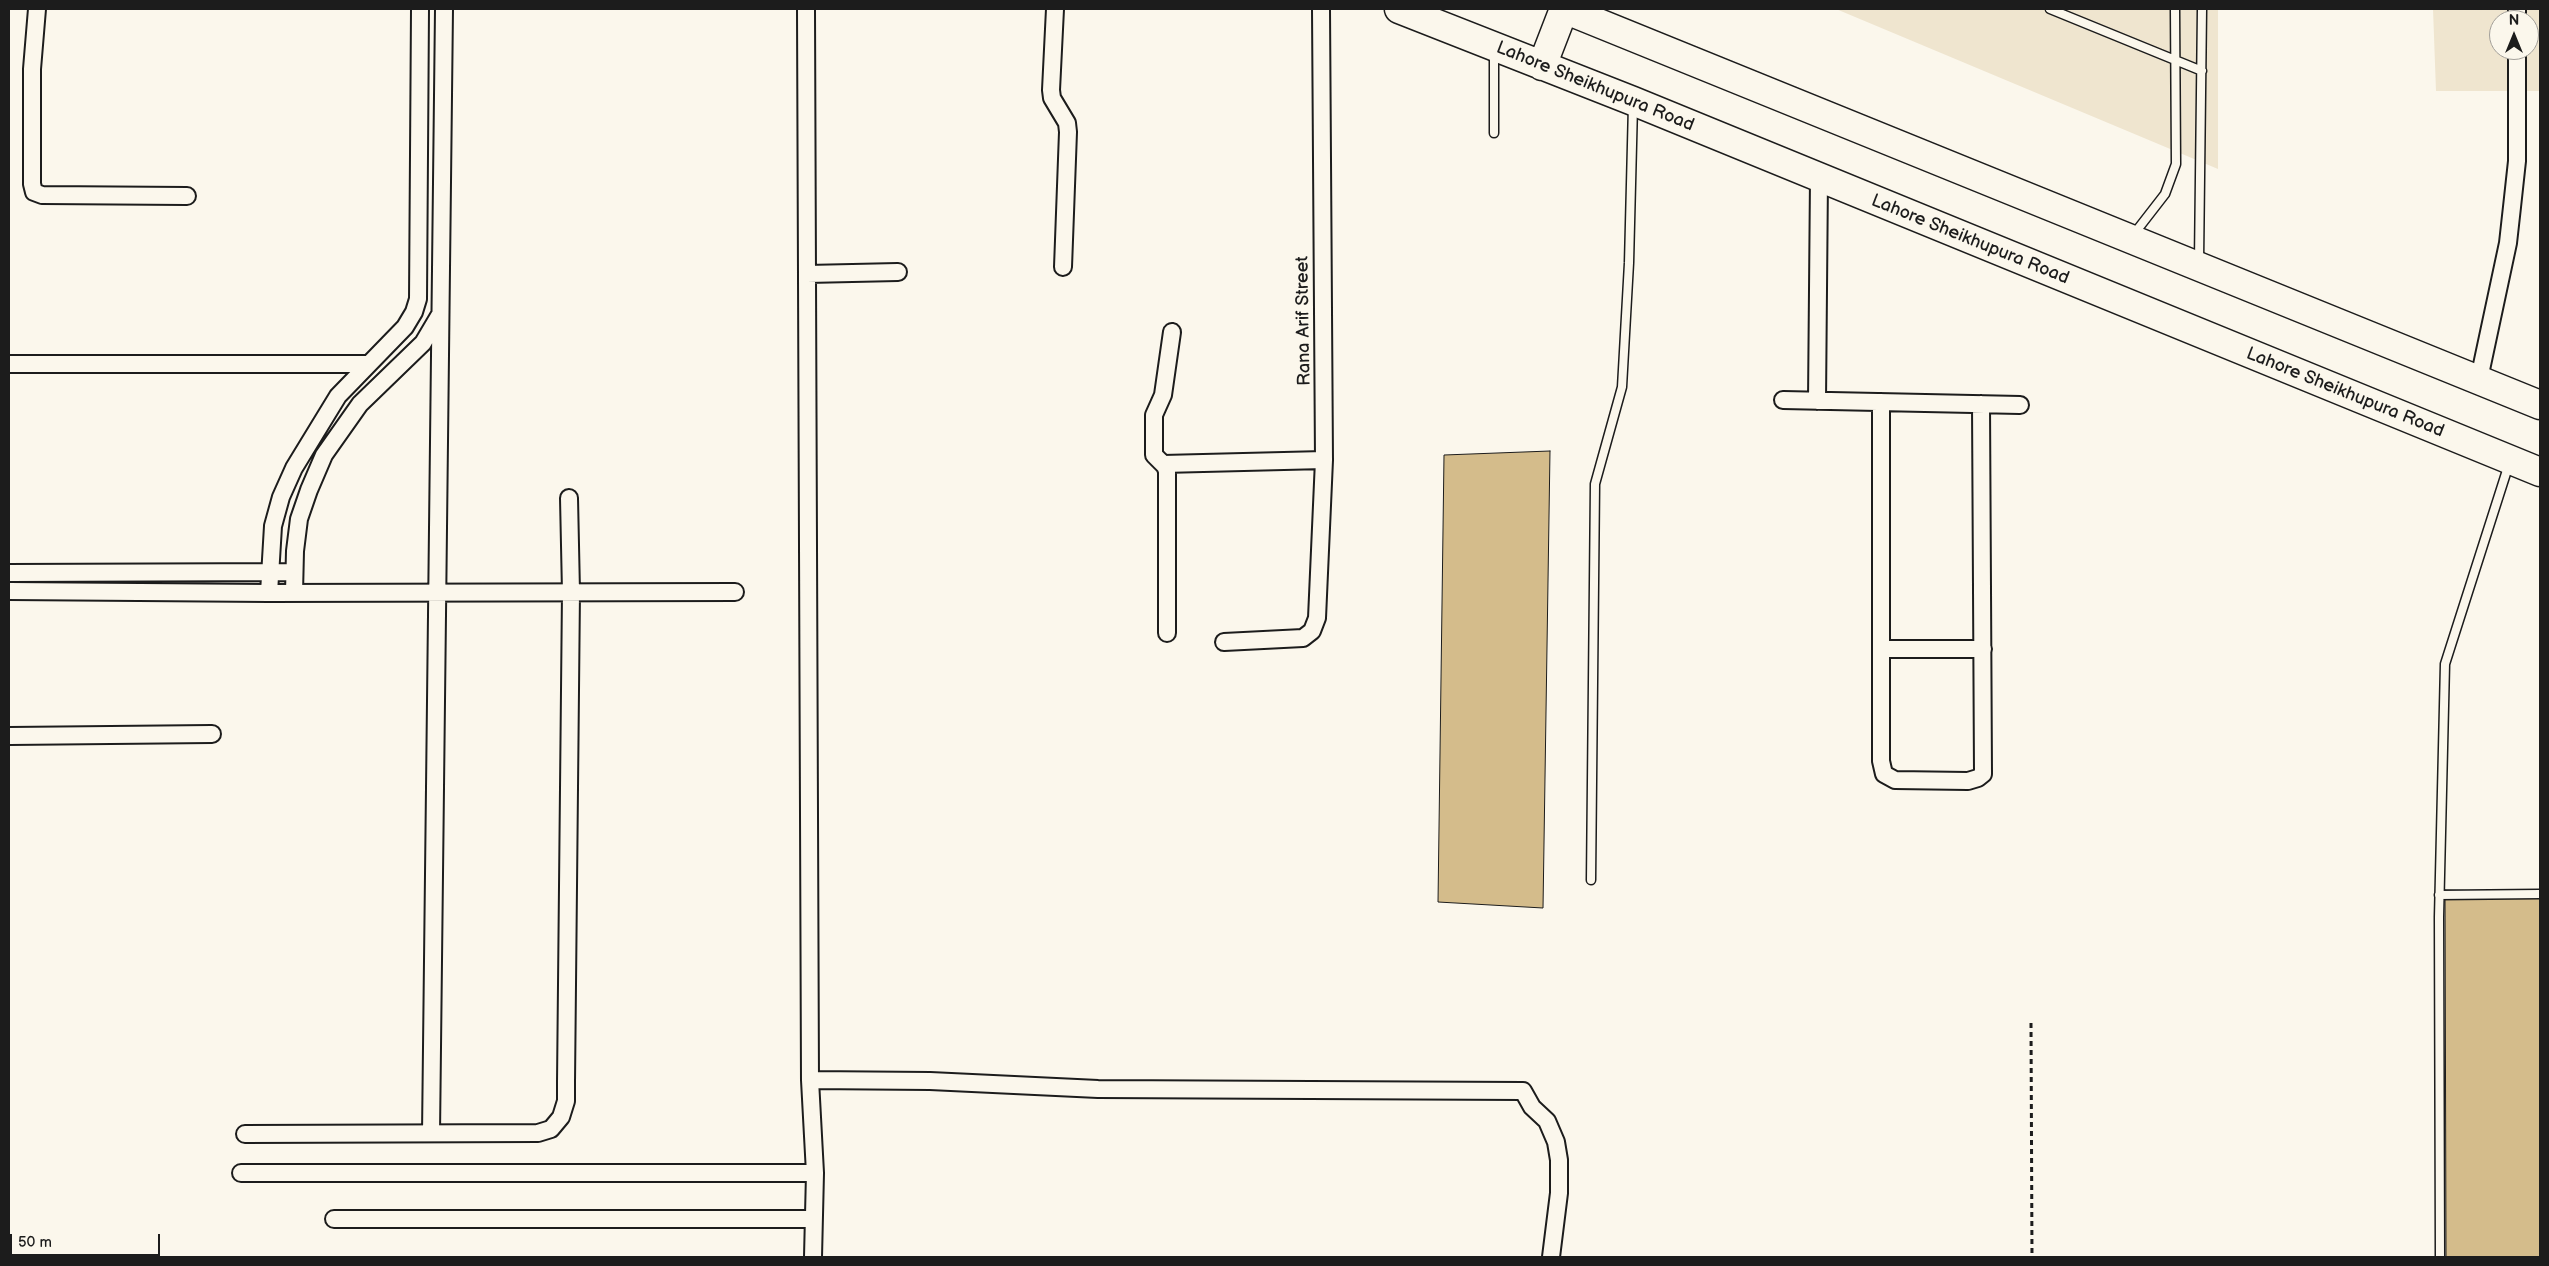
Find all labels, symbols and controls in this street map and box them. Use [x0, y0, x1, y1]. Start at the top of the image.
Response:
north arrow [2489, 10, 2539, 60]
text: N [2509, 12, 2519, 29]
street label: Lahore Sheikhupura Road [1493, 37, 1697, 137]
street label: Lahore Sheikhupura Road [1868, 190, 2072, 290]
street label: Rana Arif Street [1292, 256, 1316, 386]
street label: Lahore Sheikhupura Road [2243, 343, 2447, 443]
scale bar [12, 1224, 162, 1256]
text: 50 m [18, 1233, 52, 1252]

